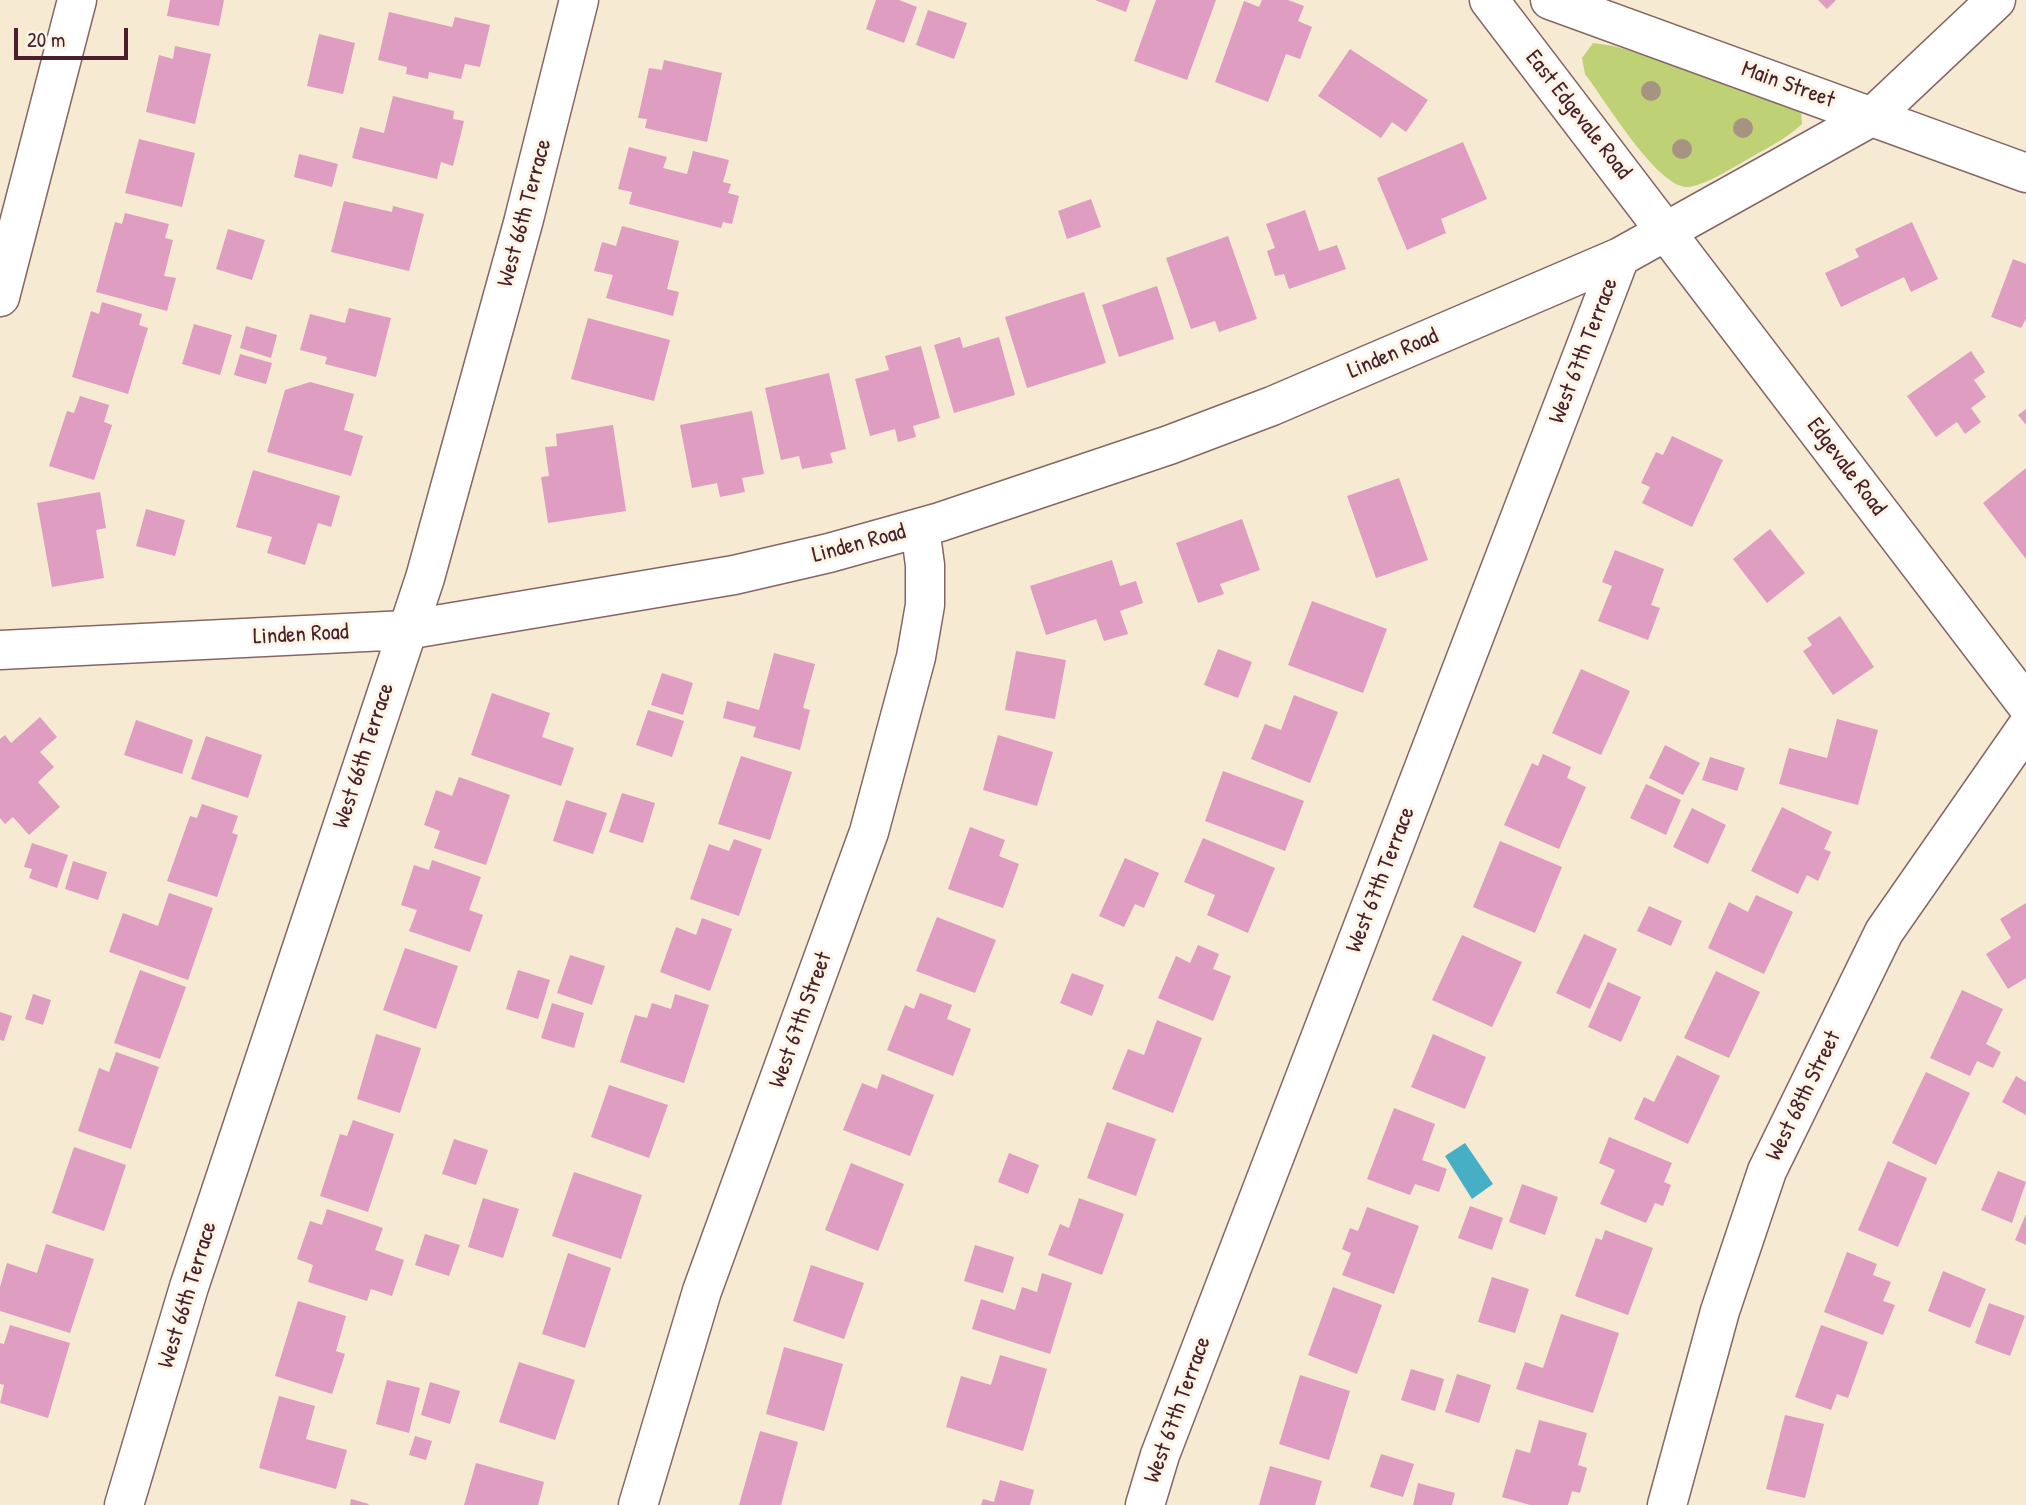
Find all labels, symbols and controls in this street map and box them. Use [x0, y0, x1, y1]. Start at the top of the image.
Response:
scale bar [18, 14, 131, 58]
text: 20 m [27, 25, 65, 54]
street label: East Edgevale Road [1519, 45, 1637, 185]
street label: Main Street [1738, 55, 1838, 115]
street label: West 66th Terrace [492, 136, 558, 290]
street label: West 67th Terrace [1544, 274, 1624, 428]
street label: Linden Road [1344, 323, 1442, 385]
street label: Edgevale Road [1800, 413, 1892, 521]
street label: Linden Road [809, 518, 909, 570]
street label: Linden Road [253, 619, 349, 651]
street label: West 66th Terrace [327, 680, 401, 832]
street label: West 67th Terrace [1341, 803, 1421, 957]
street label: West 67th Street [764, 948, 838, 1092]
street label: West 68th Street [1761, 1027, 1847, 1165]
street label: West 66th Terrace [153, 1219, 223, 1371]
street label: West 67th Terrace [1139, 1333, 1217, 1487]

